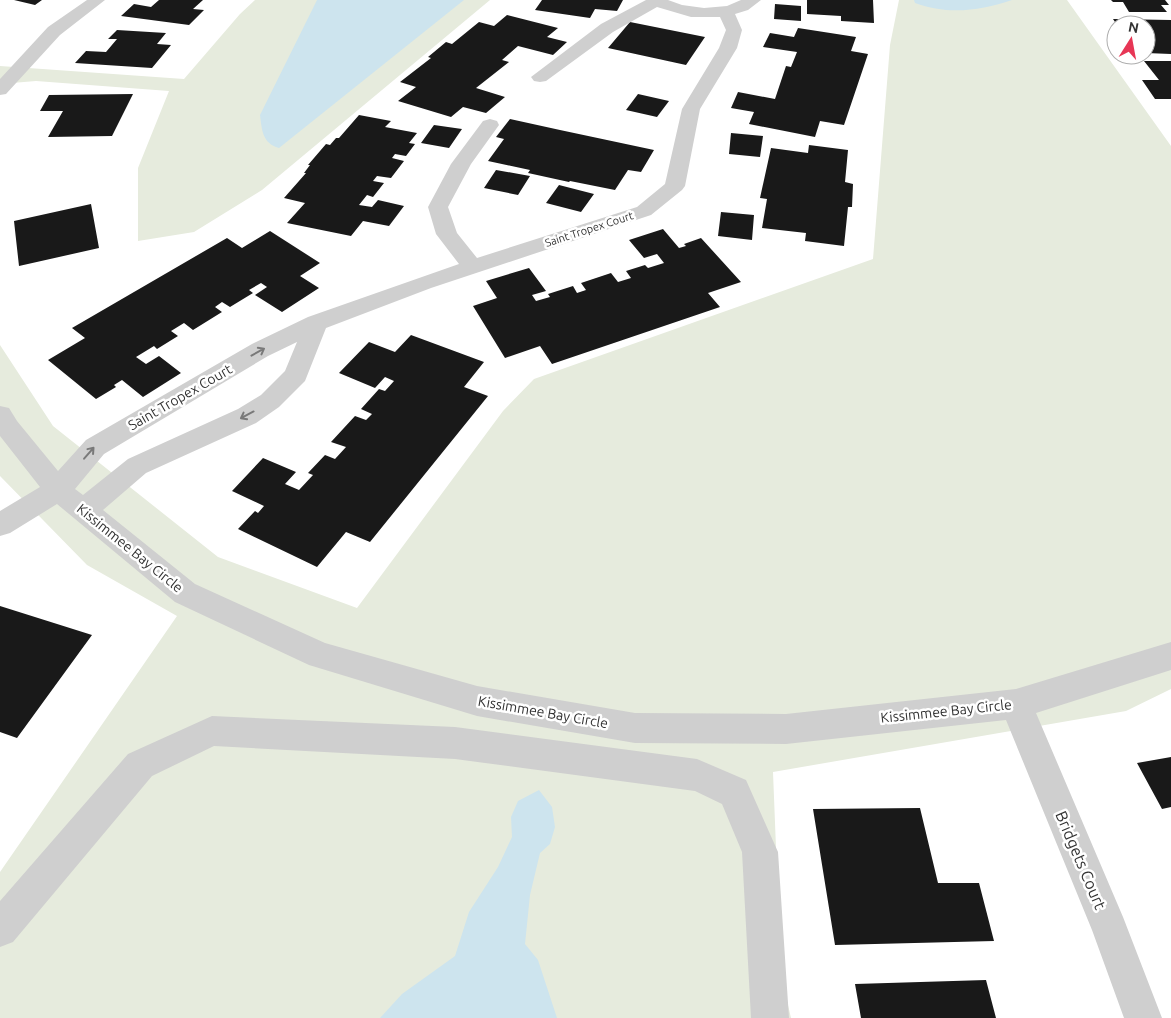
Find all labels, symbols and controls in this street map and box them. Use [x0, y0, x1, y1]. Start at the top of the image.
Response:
north arrow [1106, 15, 1156, 65]
text: N [1127, 18, 1140, 36]
street label: Saint Tropex Court [543, 209, 635, 249]
one-way arrow [251, 347, 266, 357]
street label: Saint Tropex Court [125, 361, 235, 433]
one-way arrow [240, 410, 255, 420]
one-way arrow [84, 447, 95, 460]
street label: Kissimmee Bay Circle [74, 500, 186, 596]
street label: Kissimmee Bay Circle [477, 693, 609, 731]
street label: Kissimmee Bay Circle [880, 696, 1012, 726]
street label: Bridgets Court [1052, 808, 1110, 913]

